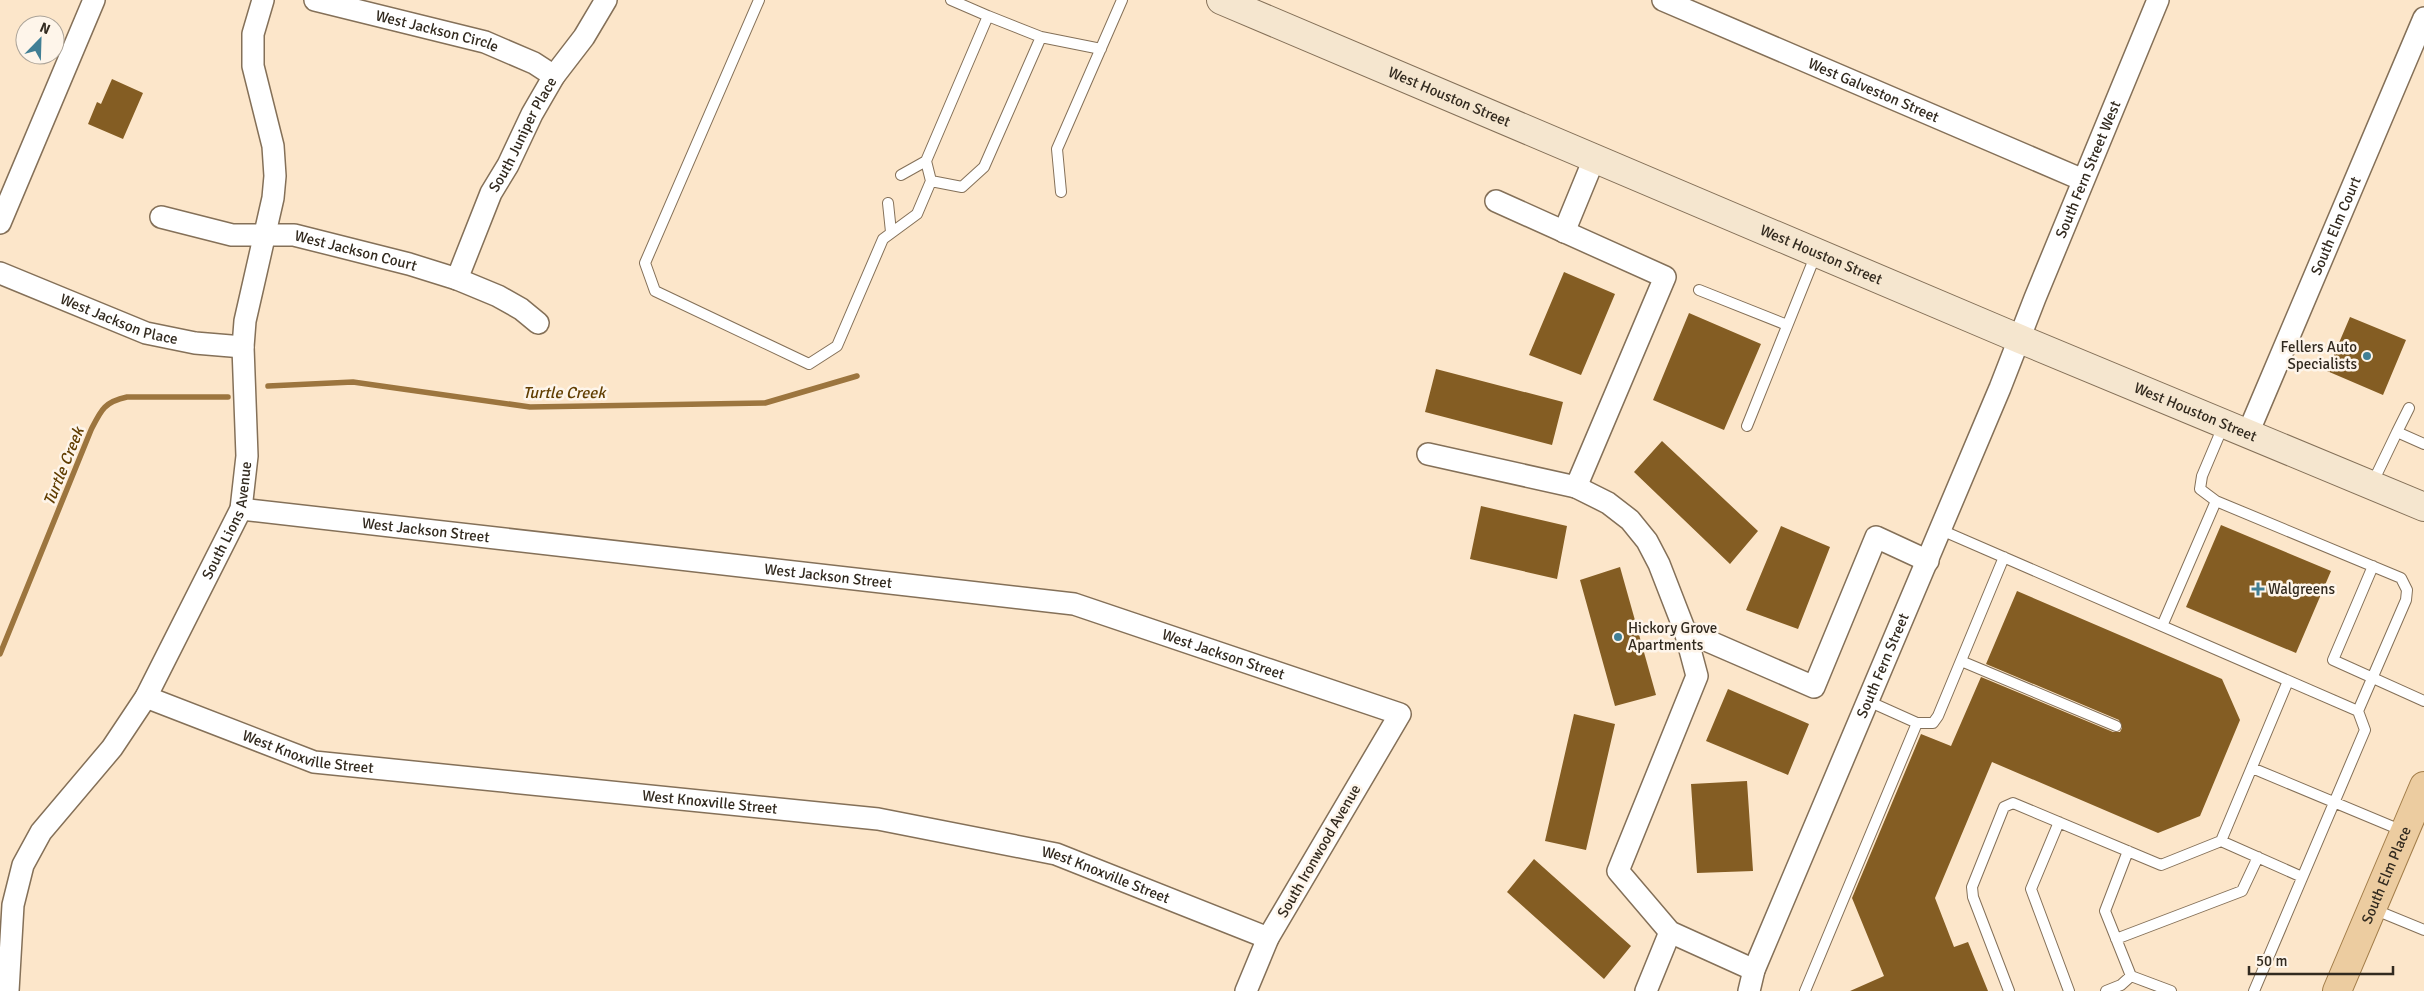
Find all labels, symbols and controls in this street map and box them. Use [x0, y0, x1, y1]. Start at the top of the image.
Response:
street label: West Jackson Circle [374, 6, 502, 56]
north arrow [15, 15, 65, 65]
text: N [37, 19, 53, 38]
street label: West Galveston Street [1805, 54, 1942, 126]
street label: West Houston Street [1385, 63, 1513, 131]
street label: South Juniper Place [485, 74, 560, 195]
street label: South Fern Street West [2052, 98, 2124, 241]
street label: South Elm Court [2307, 174, 2365, 278]
street label: West Houston Street [1757, 221, 1885, 289]
street label: West Jackson Court [293, 227, 419, 275]
street label: West Jackson Place [58, 290, 179, 348]
place label: Fellers Auto Specialists [2281, 338, 2357, 373]
marker: Fellers Auto Specialists [2361, 350, 2373, 362]
street label: West Houston Street [2132, 378, 2259, 445]
water label: Turtle Creek [523, 383, 607, 403]
water label: Turtle Creek [39, 423, 89, 508]
street label: South Lions Avenue [198, 460, 255, 582]
street label: West Jackson Street [361, 514, 491, 546]
street label: West Jackson Street [763, 560, 893, 592]
place label: Walgreens [2268, 580, 2335, 598]
marker: Walgreens [2252, 583, 2264, 595]
street label: South Fern Street [1853, 610, 1913, 721]
place label: Hickory Grove Apartments [1628, 619, 1717, 654]
street label: West Jackson Street [1160, 625, 1287, 683]
marker: Hickory Grove Apartments [1612, 631, 1624, 643]
street label: West Knoxville Street [240, 726, 374, 777]
street label: South Ironwood Avenue [1273, 781, 1365, 921]
street label: West Knoxville Street [641, 786, 778, 818]
street label: South Elm Place [2358, 823, 2415, 927]
street label: West Knoxville Street [1040, 842, 1172, 907]
scale bar [2249, 944, 2393, 976]
text: 50 m [2256, 952, 2287, 970]

